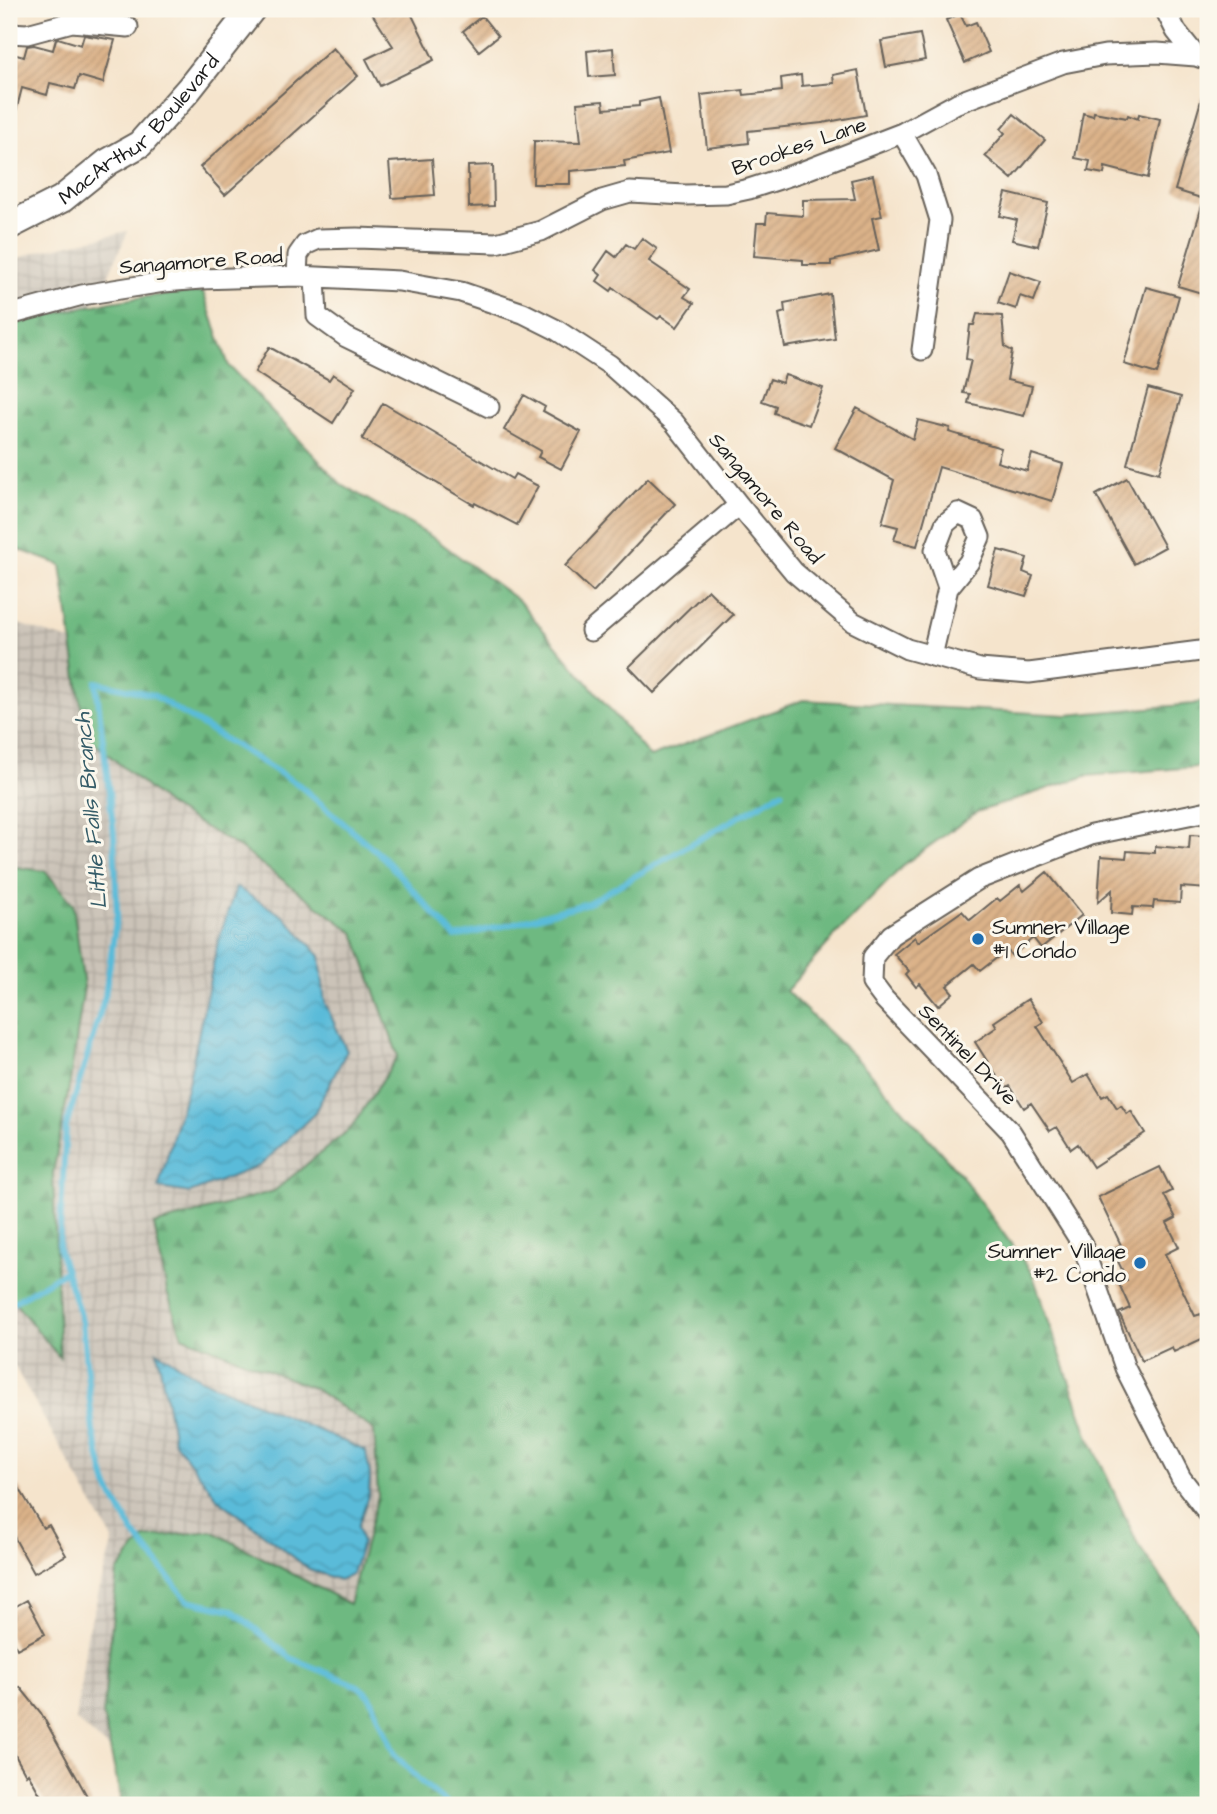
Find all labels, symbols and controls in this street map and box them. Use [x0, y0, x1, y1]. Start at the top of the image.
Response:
street label: MacArthur Boulevard [52, 48, 226, 212]
street label: Brookes Lane [728, 110, 870, 183]
street label: Sangamore Road [118, 241, 284, 284]
street label: Sangamore Road [700, 426, 830, 572]
water label: Little Falls Branch [66, 710, 116, 910]
place label: Sumner Village #1 Condo [992, 913, 1130, 966]
marker: Sumner Village #1 Condo [970, 931, 986, 947]
street label: Sentinel Drive [912, 997, 1024, 1112]
place label: Sumner Village #2 Condo [988, 1237, 1126, 1290]
marker: Sumner Village #2 Condo [1132, 1255, 1148, 1271]

